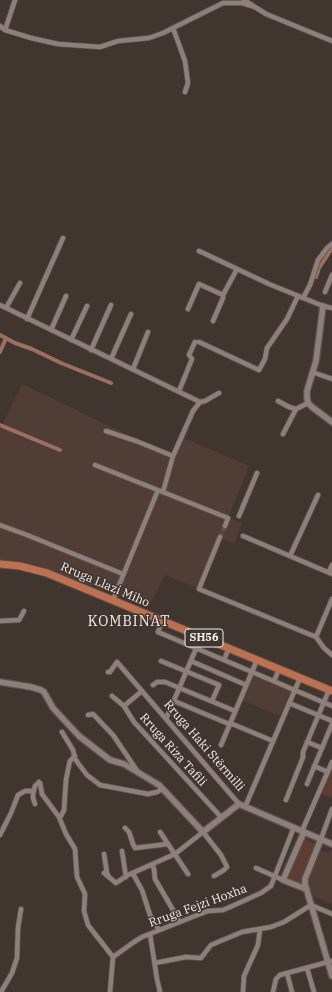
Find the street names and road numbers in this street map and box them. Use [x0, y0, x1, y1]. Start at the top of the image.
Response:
street label: Rruga Llazi Miho [58, 560, 152, 610]
road number: SH56 [185, 629, 223, 647]
street label: Rruga Haki Stërmilli [161, 698, 247, 794]
street label: Rruga Riza Tafili [137, 711, 209, 789]
street label: Rruga Fejzi Hoxha [147, 882, 249, 930]

